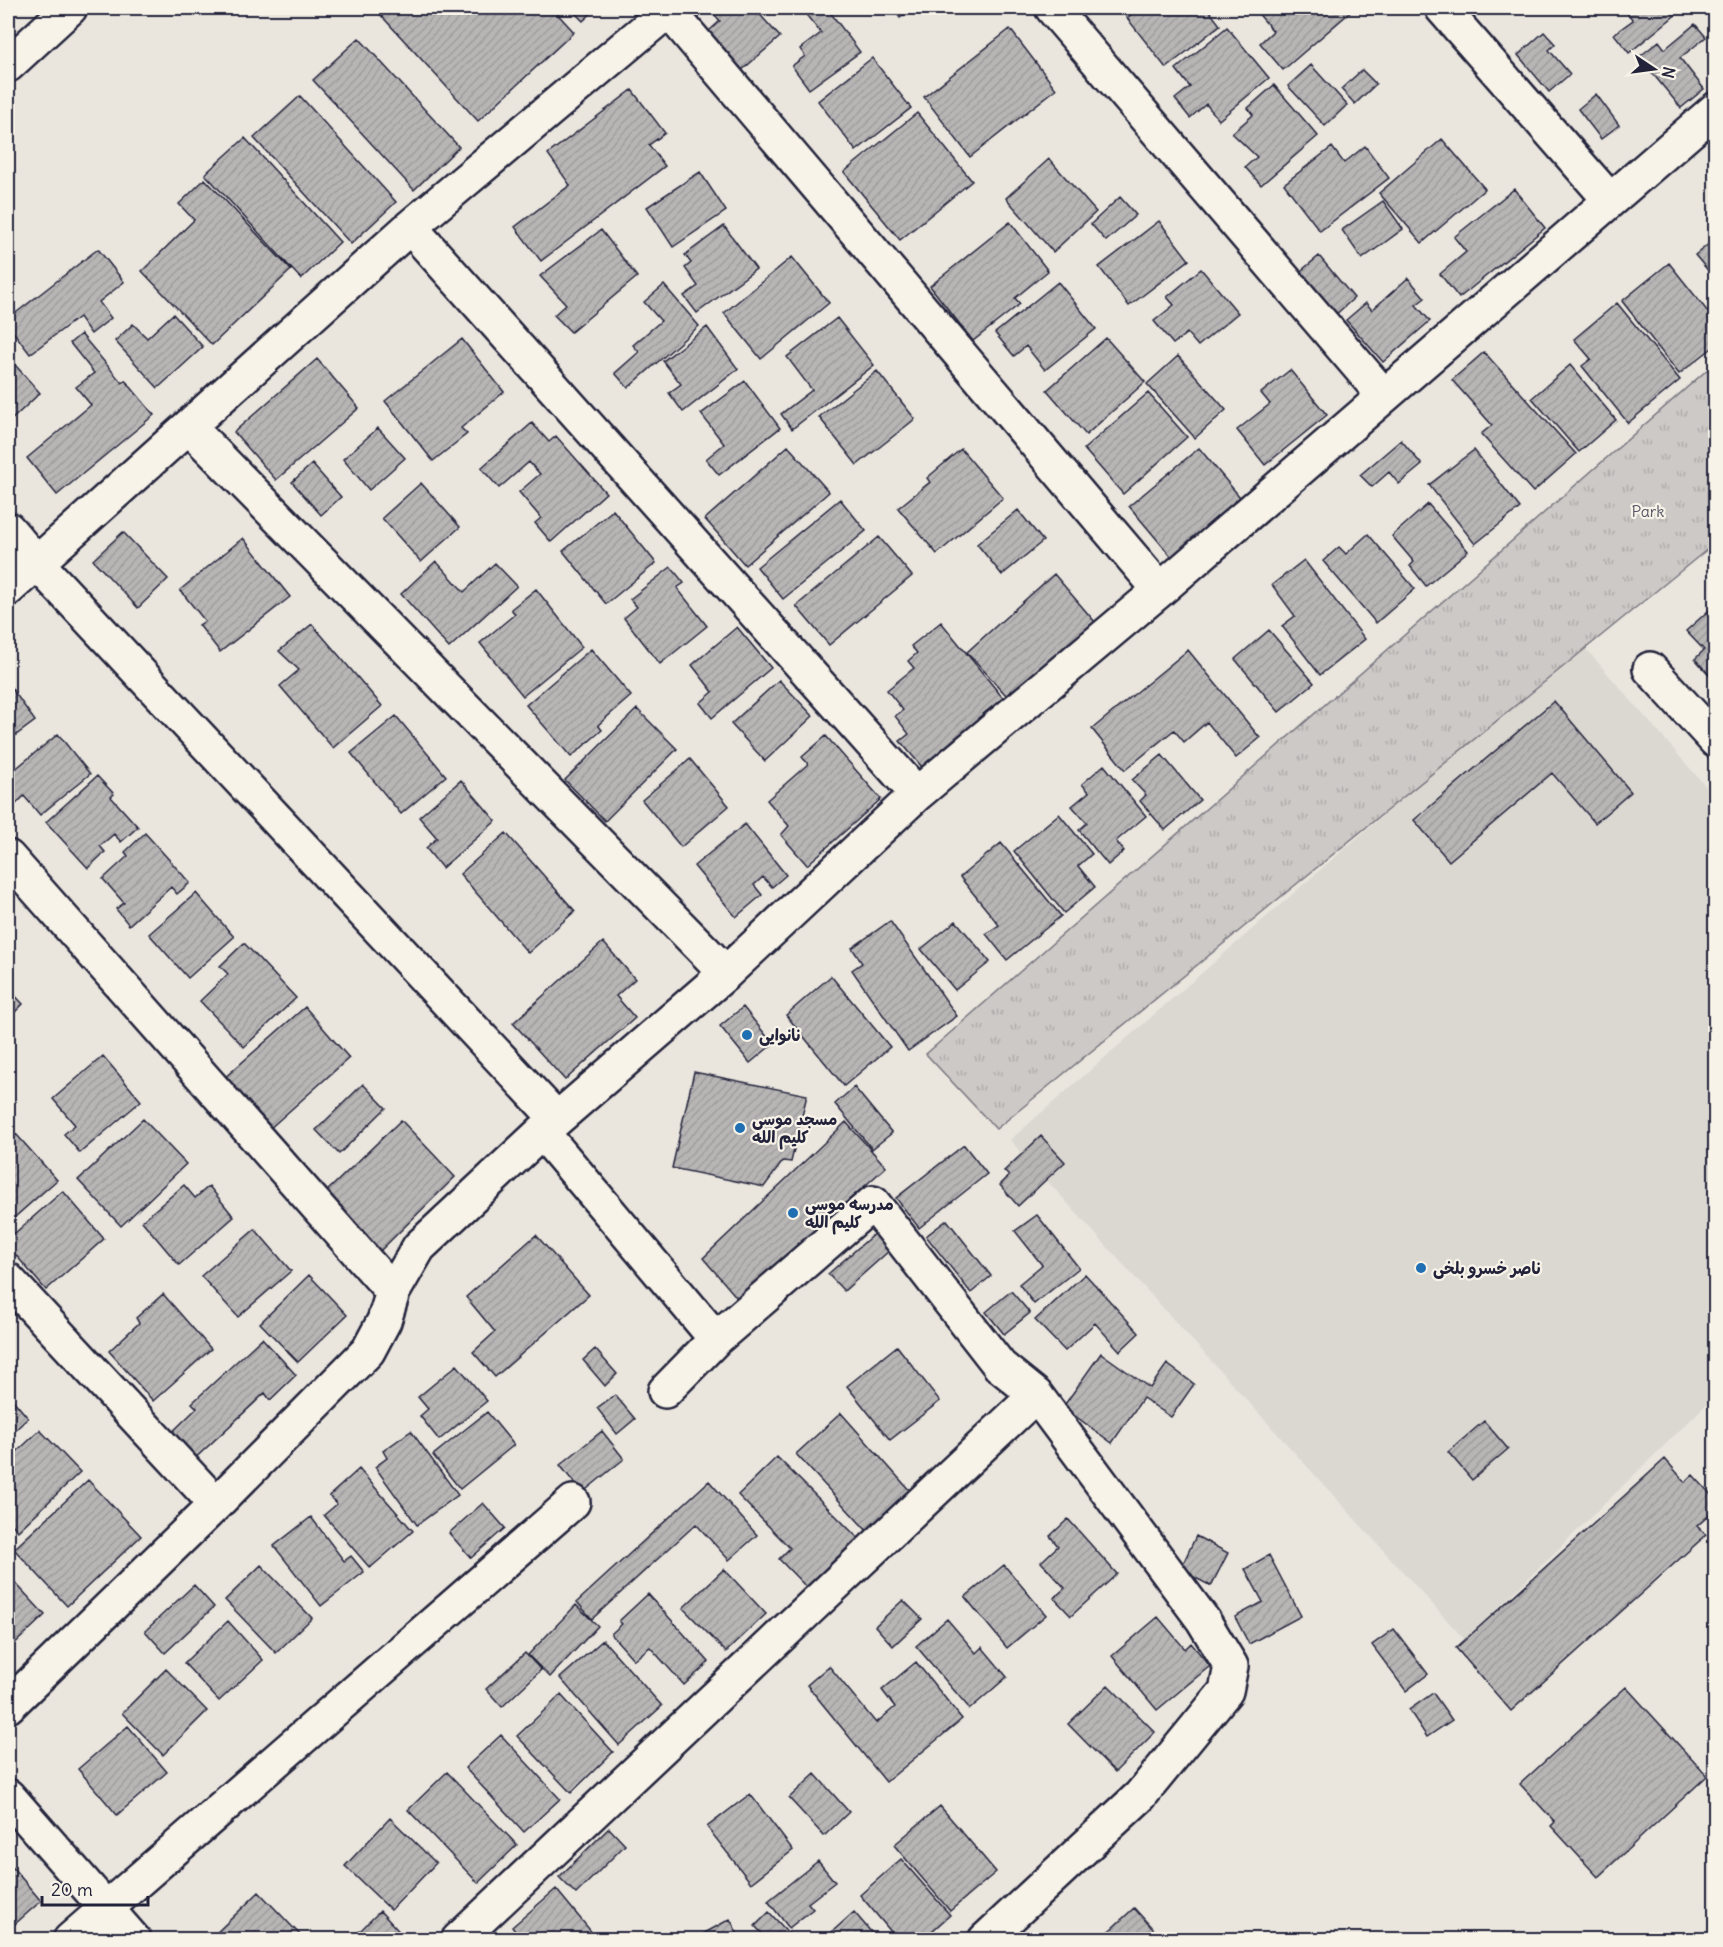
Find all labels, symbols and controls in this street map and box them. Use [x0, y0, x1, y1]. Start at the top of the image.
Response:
north arrow [1624, 39, 1684, 99]
text: N [1658, 65, 1680, 80]
park label: Park [1631, 501, 1665, 521]
place label: نانوایی [759, 1025, 802, 1046]
marker: نانوایی [740, 1028, 754, 1042]
place label: مسجد موسی کلیم الله [752, 1109, 837, 1150]
marker: مسجد موسی کلیم الله [733, 1121, 747, 1135]
place label: مدرسه موسی کلیم الله [805, 1194, 894, 1235]
marker: مدرسه موسی کلیم الله [786, 1206, 800, 1220]
place label: ناصر خسرو بلخی [1433, 1258, 1542, 1279]
marker: ناصر خسرو بلخی [1414, 1261, 1428, 1275]
scale bar [42, 1869, 148, 1907]
text: 20 m [51, 1878, 93, 1901]

